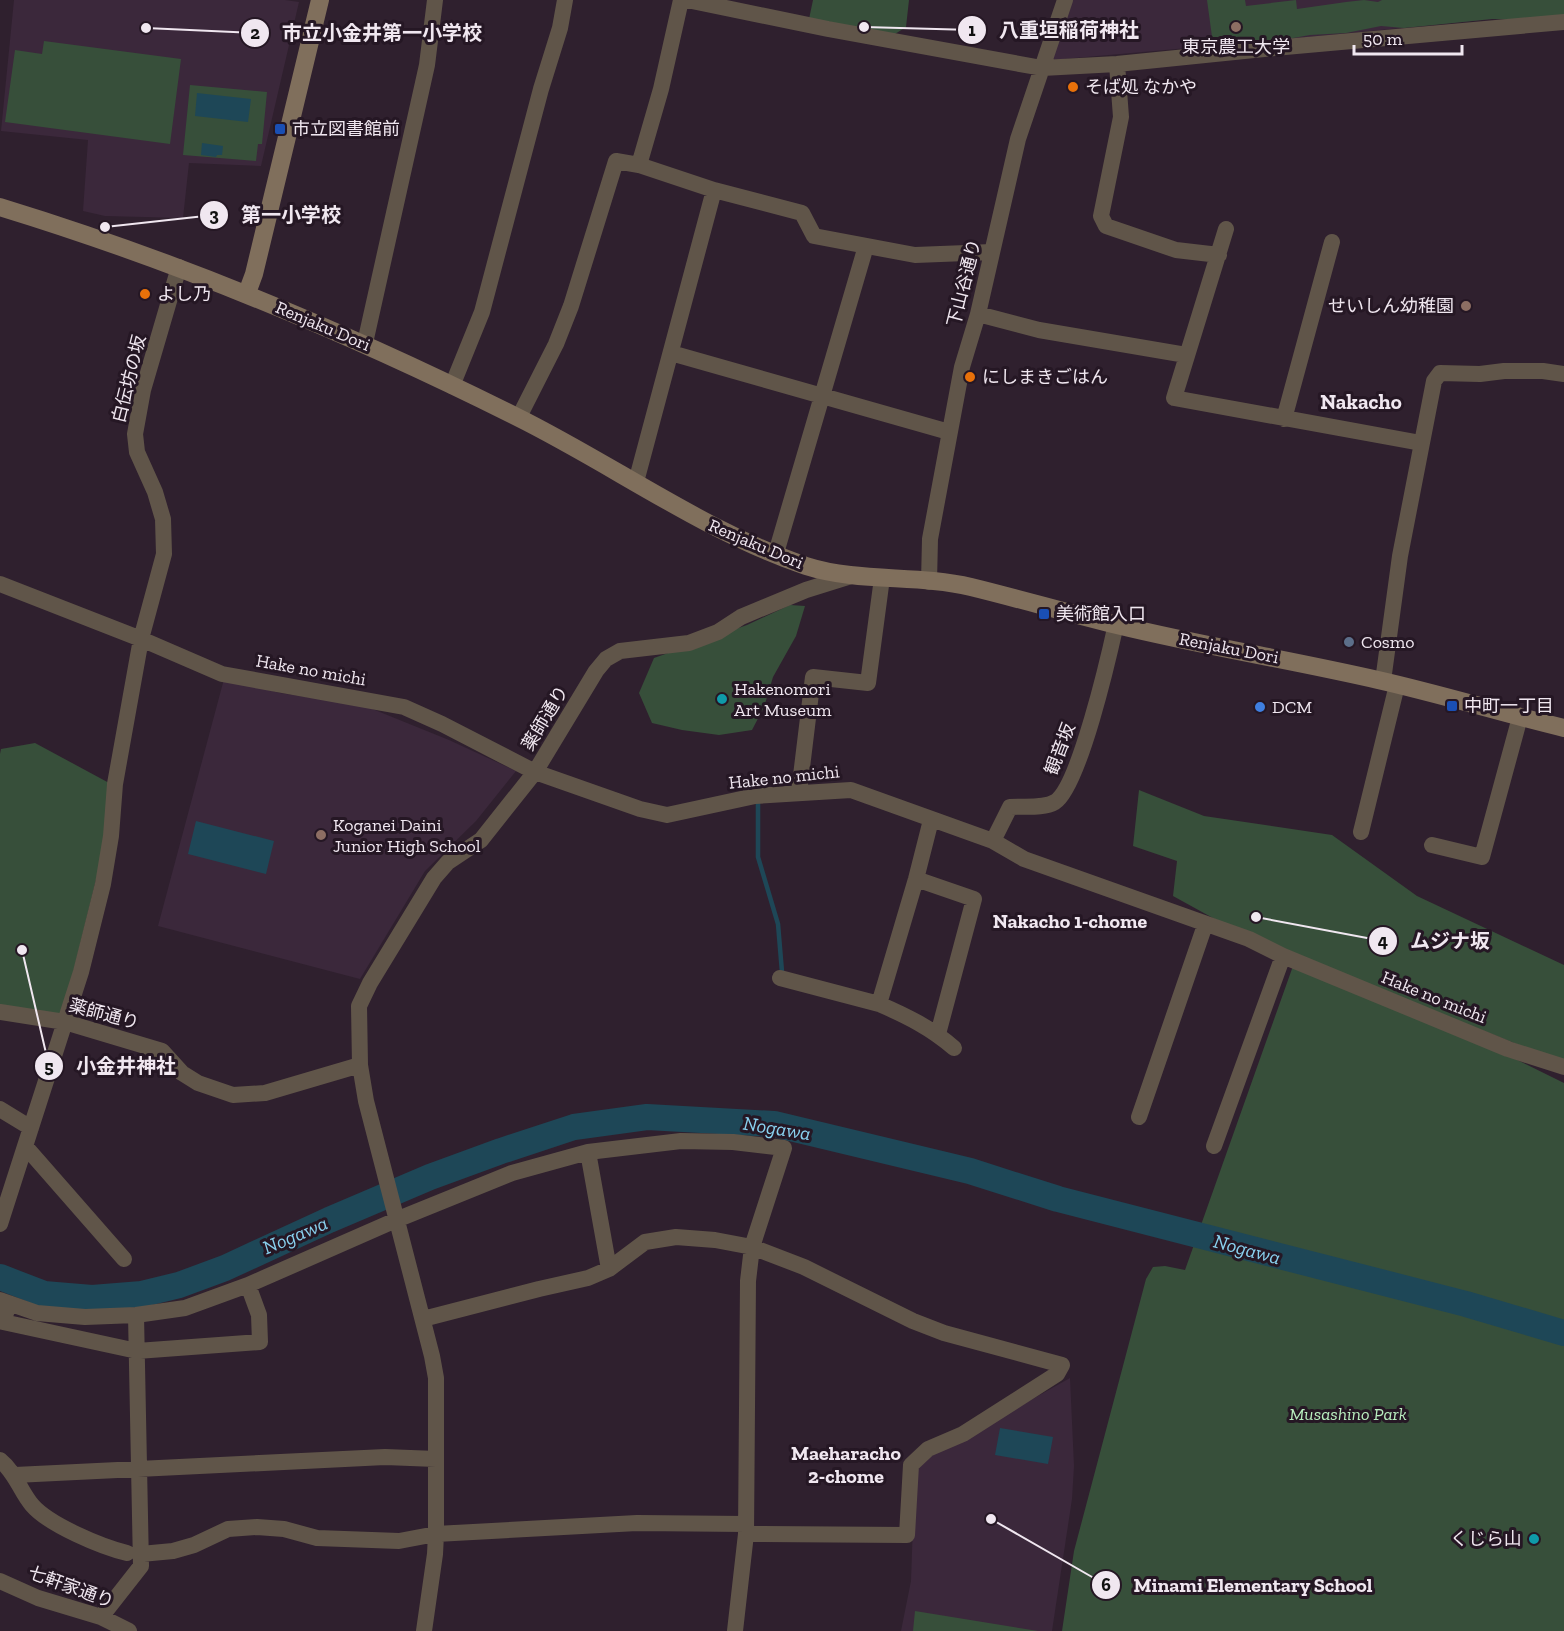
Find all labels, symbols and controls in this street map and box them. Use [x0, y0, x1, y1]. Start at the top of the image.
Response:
callout: 八重垣稲荷神社 [957, 11, 1151, 49]
callout: 市立小金井第一小学校 [240, 14, 494, 52]
text: 八重垣稲荷神社 [999, 18, 1139, 42]
scale bar [1354, 18, 1462, 56]
text: 1 [968, 19, 976, 41]
marker: 東京農工大学 [1229, 20, 1243, 34]
text: 市立小金井第一小学校 [282, 21, 482, 45]
text: 2 [250, 22, 260, 44]
text: 50 m [1363, 28, 1403, 50]
place label: 東京農工大学 [1182, 36, 1290, 58]
place label: そば処 なかや [1085, 76, 1197, 98]
marker: そば処 なかや [1066, 80, 1080, 94]
place label: 市立図書館前 [292, 118, 400, 140]
marker: 市立図書館前 [273, 122, 287, 136]
callout: 第一小学校 [199, 196, 353, 234]
text: 第一小学校 [241, 203, 341, 227]
text: 3 [209, 204, 219, 226]
street label: 下山谷通り [942, 237, 986, 329]
place label: よし乃 [157, 283, 211, 305]
marker: よし乃 [138, 287, 152, 301]
place label: せいしん幼稚園 [1328, 295, 1454, 317]
street label: Renjaku Dori [272, 296, 374, 356]
marker: せいしん幼稚園 [1459, 299, 1473, 313]
street label: 白伝坊の坂 [107, 333, 151, 425]
place label: にしまきごはん [982, 366, 1108, 388]
marker: にしまきごはん [963, 370, 977, 384]
district label: Nakacho [1320, 389, 1402, 414]
street label: Renjaku Dori [705, 514, 807, 574]
place label: 美術館入口 [1056, 603, 1146, 625]
marker: 美術館入口 [1037, 607, 1051, 621]
street label: Renjaku Dori [1177, 628, 1281, 668]
place label: Cosmo [1361, 631, 1415, 653]
marker: Cosmo [1342, 635, 1356, 649]
street label: Hake no michi [254, 649, 368, 691]
place label: Hakenomori Art Museum [734, 678, 832, 721]
street label: 薬師通り [517, 681, 573, 755]
marker: Hakenomori Art Museum [715, 692, 729, 706]
place label: 中町一丁目 [1464, 695, 1554, 717]
place label: DCM [1272, 696, 1312, 718]
marker: 中町一丁目 [1445, 699, 1459, 713]
marker: DCM [1253, 700, 1267, 714]
street label: 観音坂 [1040, 720, 1080, 778]
street label: Hake no michi [727, 760, 841, 794]
place label: Koganei Daini Junior High School [333, 814, 481, 857]
marker: Koganei Daini Junior High School [314, 828, 328, 842]
district label: Nakacho 1-chome [993, 909, 1148, 933]
callout: ムジナ坂 [1368, 922, 1502, 960]
text: ムジナ坂 [1410, 929, 1490, 953]
text: 4 [1378, 930, 1388, 952]
street label: Hake no michi [1378, 966, 1490, 1028]
street label: 薬師通り [66, 994, 142, 1034]
callout: 小金井神社 [34, 1047, 188, 1085]
text: 小金井神社 [76, 1054, 176, 1078]
text: 5 [44, 1056, 54, 1078]
water label: Nogawa [741, 1111, 813, 1145]
water label: Nogawa [259, 1211, 331, 1259]
water label: Nogawa [1211, 1229, 1283, 1269]
park label: Musashino Park [1289, 1403, 1407, 1425]
district label: Maeharacho 2-chome [791, 1441, 901, 1488]
place label: くじら山 [1450, 1528, 1522, 1550]
marker: くじら山 [1527, 1532, 1541, 1546]
street label: 七軒家通り [25, 1561, 117, 1613]
callout: Minami Elementary School [1091, 1566, 1384, 1604]
text: Minami Elementary School [1134, 1573, 1373, 1597]
text: 6 [1101, 1574, 1111, 1596]

